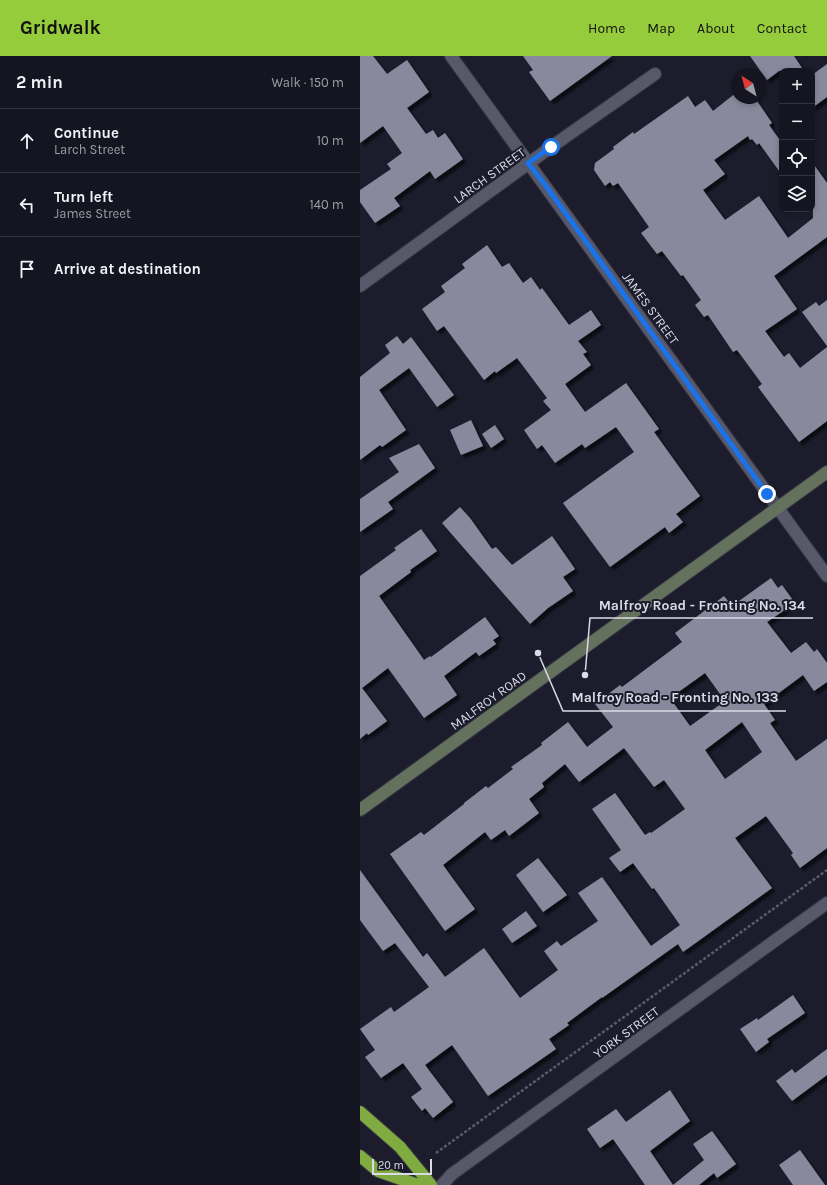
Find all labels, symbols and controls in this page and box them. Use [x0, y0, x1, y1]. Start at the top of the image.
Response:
text: Gridwalk [20, 17, 101, 39]
text: Home [588, 20, 625, 37]
text: Map [647, 20, 675, 37]
text: About [697, 20, 735, 37]
text: Contact [757, 20, 807, 37]
north arrow [731, 68, 767, 104]
map controls [779, 68, 815, 212]
button: + [779, 68, 815, 104]
text: 2 min [16, 72, 63, 92]
text: Walk · 150 m [272, 75, 344, 90]
button: − [779, 104, 815, 140]
text: Continue [54, 124, 119, 142]
icon: ahead [16, 130, 38, 152]
text: 10 m [317, 133, 344, 148]
route start [542, 138, 560, 156]
button: locate [779, 140, 815, 176]
text: Larch Street [54, 142, 125, 157]
street label: LARCH STREET [451, 144, 528, 206]
button: layers [779, 176, 815, 212]
text: Turn left [54, 188, 113, 206]
icon: left [16, 194, 38, 216]
text: 140 m [309, 197, 344, 212]
text: James Street [54, 206, 131, 221]
icon: arrive [16, 258, 38, 280]
text: Arrive at destination [54, 260, 201, 278]
street label: JAMES STREET [619, 269, 682, 348]
route end [758, 485, 776, 503]
callout: Malfroy Road - Fronting No. 134 [590, 592, 813, 618]
text: Malfroy Road - Fronting No. 134 [599, 597, 806, 614]
street label: MALFROY ROAD [447, 668, 529, 733]
callout: Malfroy Road - Fronting No. 133 [563, 685, 786, 711]
text: Malfroy Road - Fronting No. 133 [571, 689, 779, 706]
street label: YORK STREET [590, 1003, 663, 1061]
scale bar [372, 1157, 432, 1176]
text: 20 m [378, 1159, 404, 1172]

